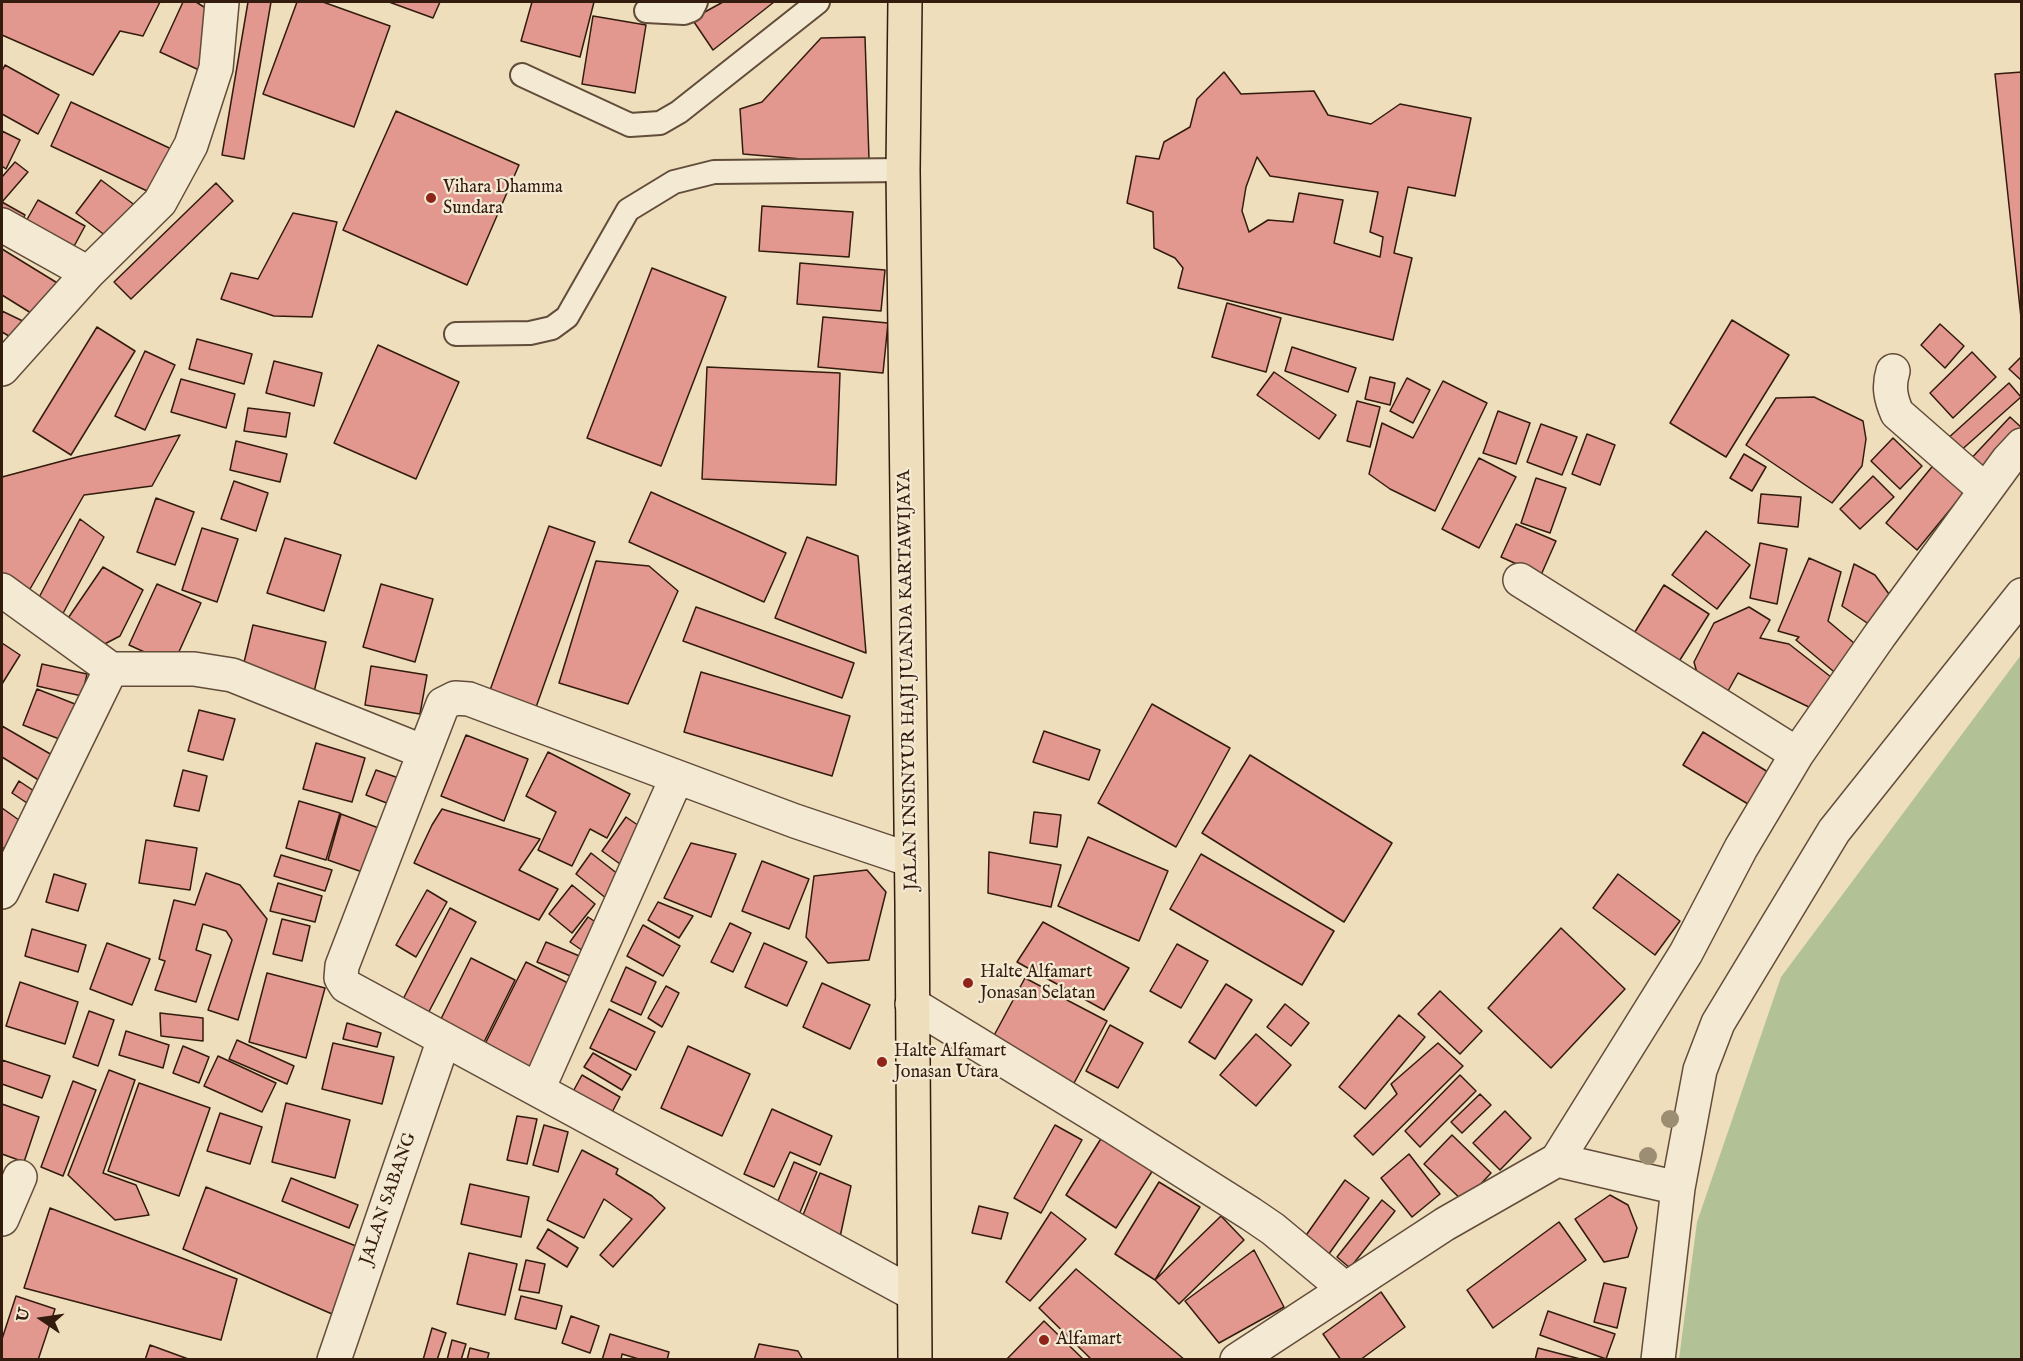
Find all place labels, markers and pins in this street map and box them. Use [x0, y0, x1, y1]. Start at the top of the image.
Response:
place label: Vihara Dhamma Sundara [443, 177, 563, 219]
marker: Vihara Dhamma Sundara [424, 191, 438, 205]
place label: Halte Alfamart Jonasan Selatan [980, 962, 1095, 1004]
marker: Halte Alfamart Jonasan Selatan [961, 976, 975, 990]
place label: Halte Alfamart Jonasan Utara [894, 1041, 1006, 1084]
marker: Halte Alfamart Jonasan Utara [875, 1055, 889, 1069]
place label: Alfamart [1056, 1329, 1122, 1351]
marker: Alfamart [1037, 1333, 1051, 1347]

